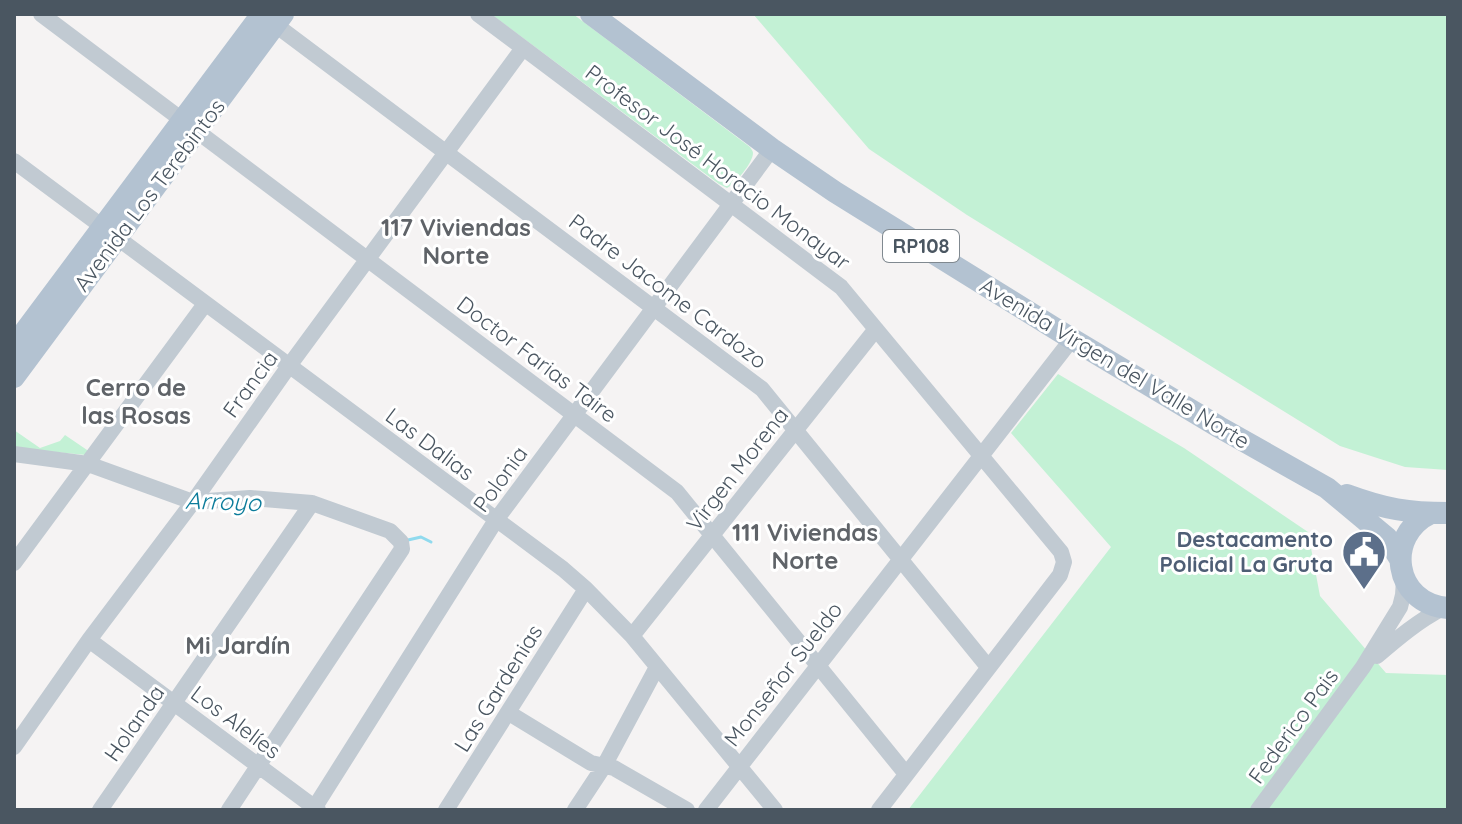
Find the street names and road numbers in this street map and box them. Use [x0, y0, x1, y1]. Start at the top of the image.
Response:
street label: Profesor José Horacio Monayar [580, 58, 856, 276]
street label: Avenida Los Terebintos [67, 93, 231, 297]
street label: Padre Jacome Cardozo [563, 207, 773, 375]
road number: RP108 [883, 230, 959, 262]
street label: Avenida Virgen del Valle Norte [975, 271, 1255, 455]
street label: Doctor Farias Taire [451, 290, 623, 428]
street label: Francia [216, 345, 284, 423]
street label: Virgen Morena [680, 401, 794, 537]
street label: Las Dalias [380, 402, 480, 486]
street label: Polonia [467, 440, 533, 518]
street label: Monseñor Sueldo [718, 596, 848, 752]
street label: Las Gardenias [448, 619, 548, 757]
street label: Federico Pais [1242, 663, 1344, 789]
street label: Holanda [98, 679, 170, 767]
street label: Los Alelíes [186, 679, 286, 765]

